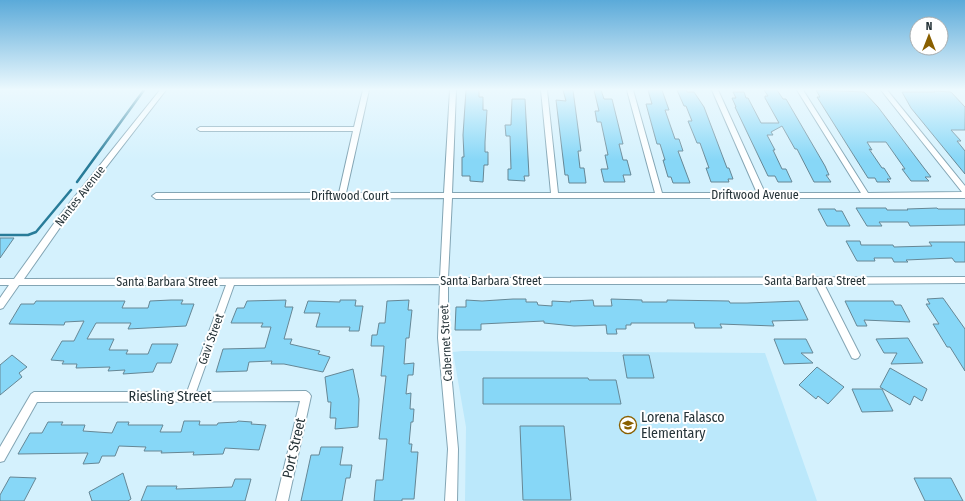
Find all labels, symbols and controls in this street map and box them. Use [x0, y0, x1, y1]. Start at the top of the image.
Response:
north arrow [909, 16, 949, 56]
text: N [926, 20, 932, 33]
street label: Nantes Avenue [52, 163, 108, 229]
street label: Driftwood Avenue [711, 188, 799, 202]
street label: Driftwood Court [311, 189, 389, 203]
street label: Santa Barbara Street [440, 274, 542, 288]
street label: Santa Barbara Street [764, 274, 866, 288]
street label: Santa Barbara Street [116, 275, 218, 289]
street label: Cabernet Street [437, 304, 455, 382]
street label: Gavi Street [195, 312, 227, 366]
street label: Riesling Street [129, 388, 212, 405]
place label: Lorena Falasco Elementary [641, 409, 725, 442]
school or university icon: Lorena Falasco Elementary [618, 415, 638, 435]
street label: Port Street [279, 416, 309, 480]

